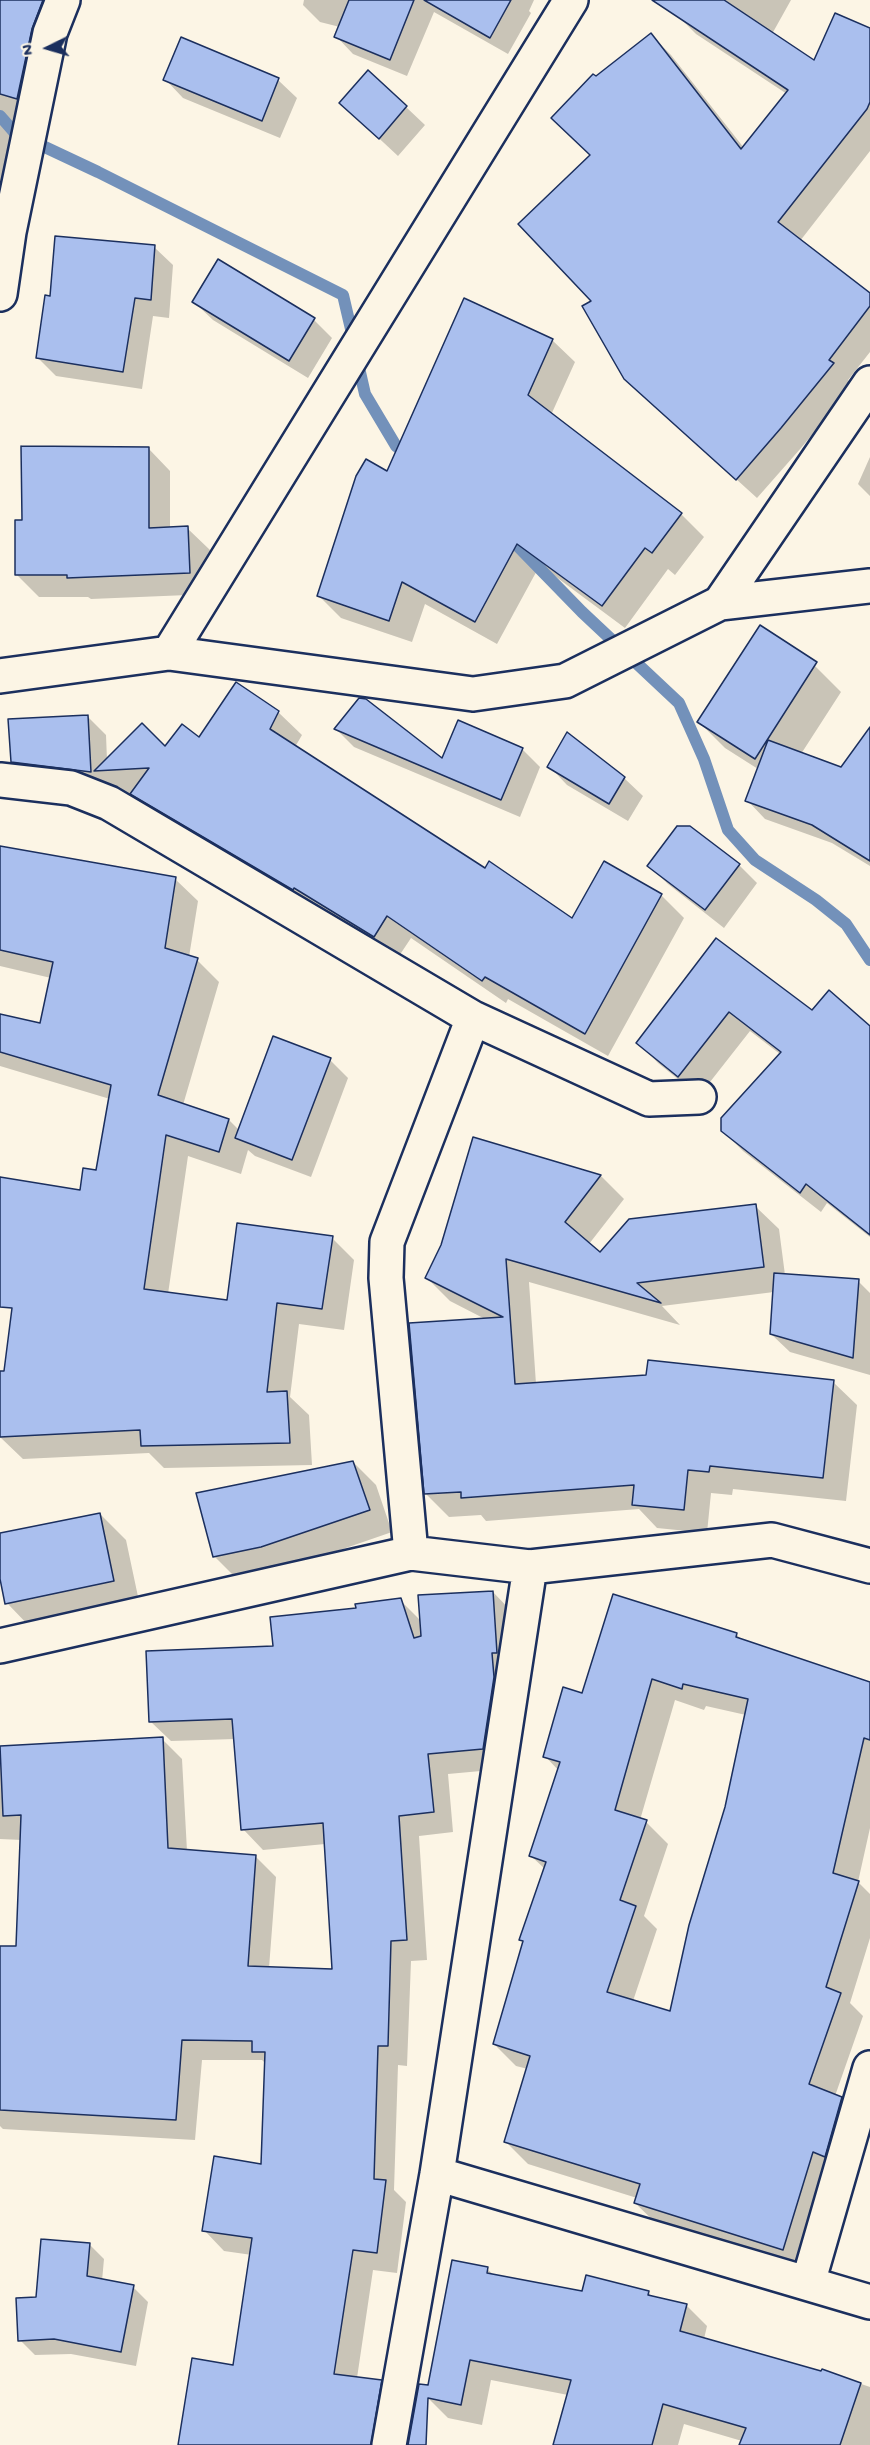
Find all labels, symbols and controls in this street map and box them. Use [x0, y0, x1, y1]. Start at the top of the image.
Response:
north arrow [18, 18, 78, 78]
text: N [20, 44, 39, 56]

